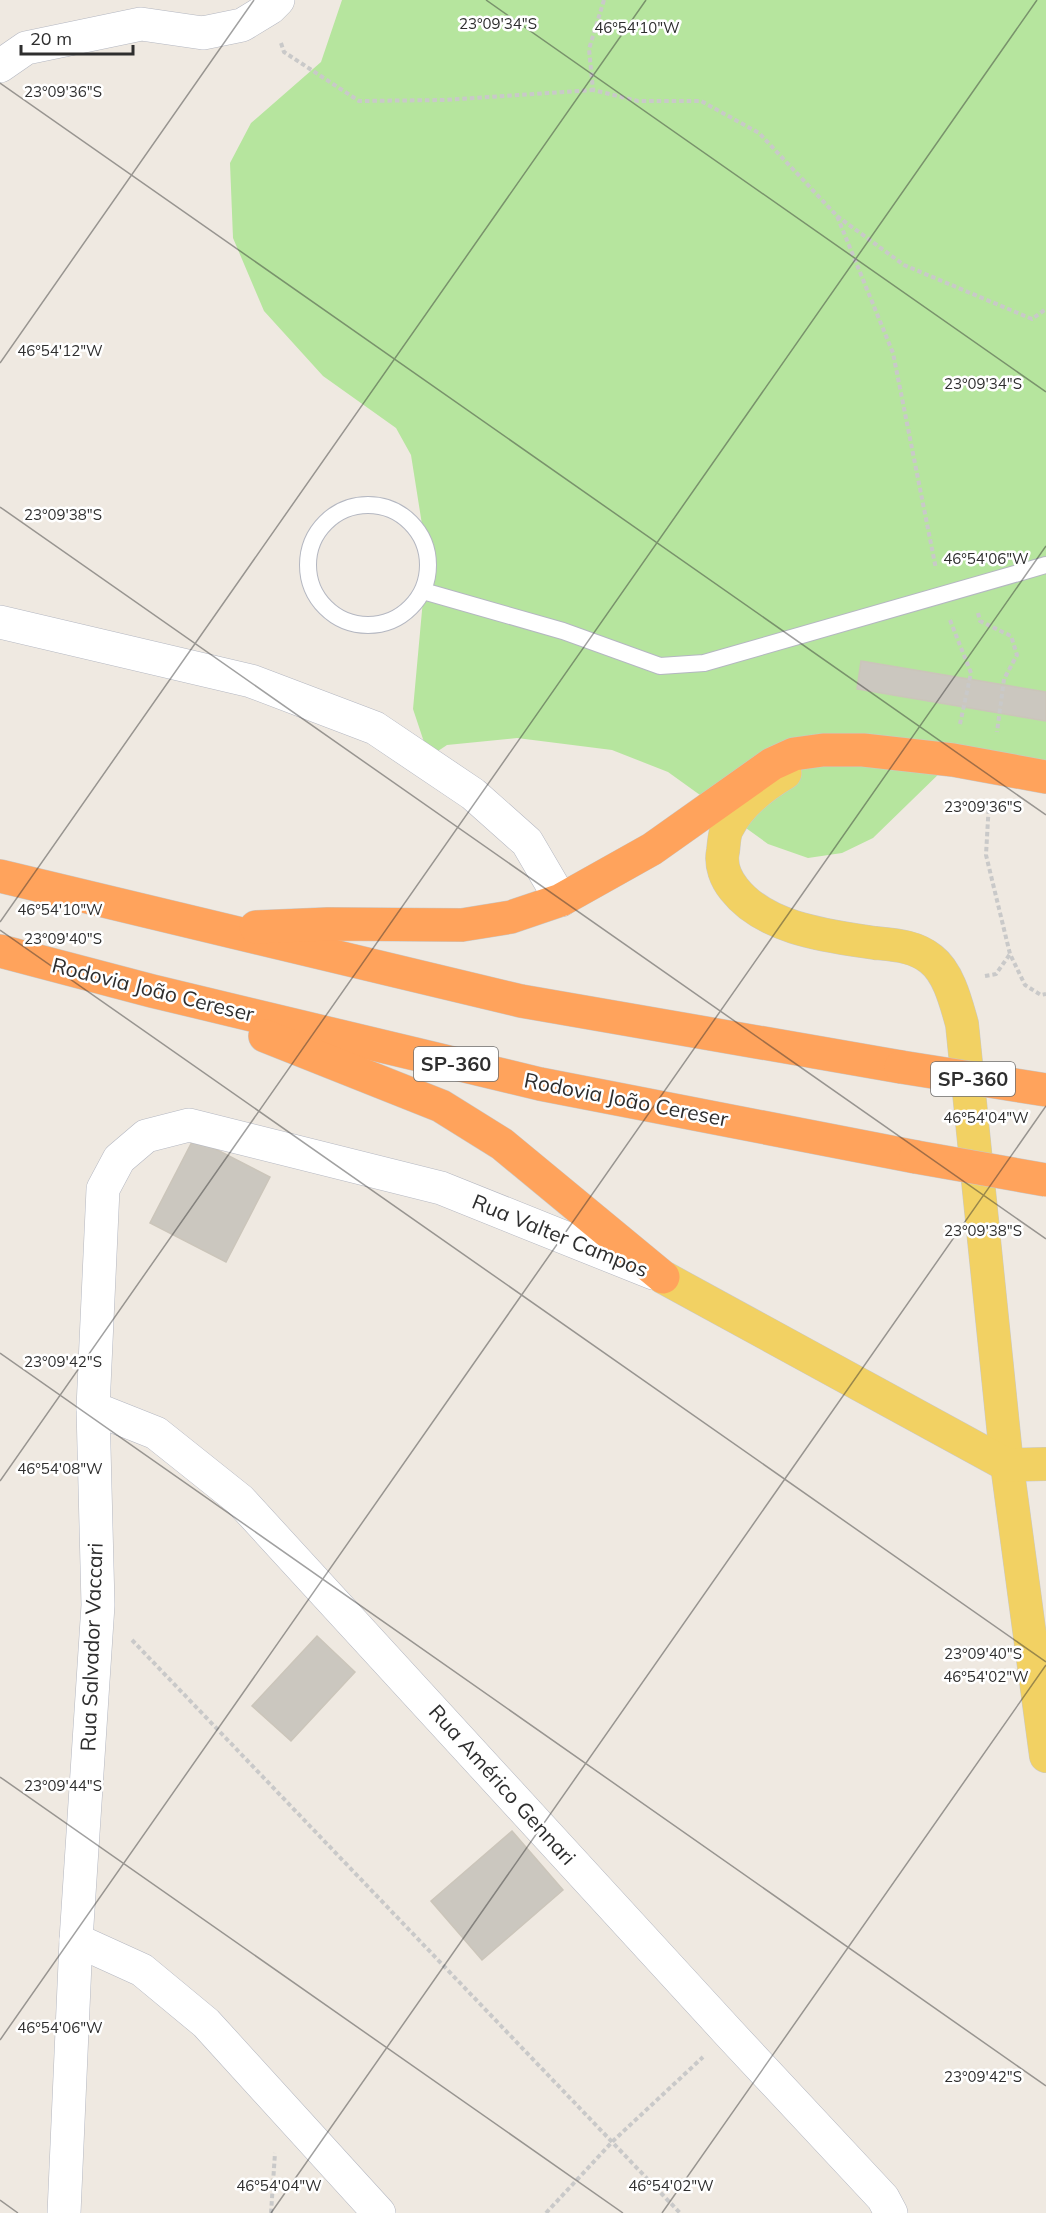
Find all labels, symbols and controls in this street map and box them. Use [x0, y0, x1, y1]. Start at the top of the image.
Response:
text: 23°09'34"S [459, 14, 537, 33]
scale bar [21, 18, 134, 56]
text: 46°54'10"W [594, 18, 680, 37]
text: 20 m [30, 27, 72, 50]
text: 23°09'36"S [24, 82, 102, 101]
text: 46°54'12"W [17, 341, 103, 360]
text: 23°09'34"S [944, 374, 1022, 393]
text: 23°09'38"S [24, 505, 102, 524]
text: 46°54'06"W [943, 549, 1029, 568]
text: 23°09'36"S [944, 797, 1022, 816]
text: 46°54'10"W [17, 900, 103, 919]
text: 23°09'40"S [24, 929, 102, 948]
street label: Rodovia João Cereser [49, 951, 257, 1027]
road number: SP-360 [414, 1047, 498, 1081]
road number: SP-360 [931, 1062, 1015, 1096]
street label: Rodovia João Cereser [522, 1066, 731, 1132]
text: 46°54'04"W [943, 1108, 1029, 1127]
street label: Rua Valter Campos [469, 1188, 652, 1282]
text: 23°09'38"S [944, 1221, 1022, 1240]
text: 23°09'42"S [24, 1352, 102, 1371]
text: 46°54'08"W [17, 1459, 103, 1478]
street label: Rua Salvador Vaccari [74, 1542, 108, 1752]
text: 23°09'40"S [944, 1644, 1022, 1663]
text: 46°54'02"W [943, 1667, 1029, 1686]
street label: Rua Américo Gennari [424, 1699, 582, 1870]
text: 23°09'44"S [24, 1776, 102, 1795]
text: 46°54'06"W [17, 2018, 103, 2037]
text: 23°09'42"S [944, 2067, 1022, 2086]
text: 46°54'04"W [236, 2176, 322, 2195]
text: 46°54'02"W [628, 2176, 714, 2195]

